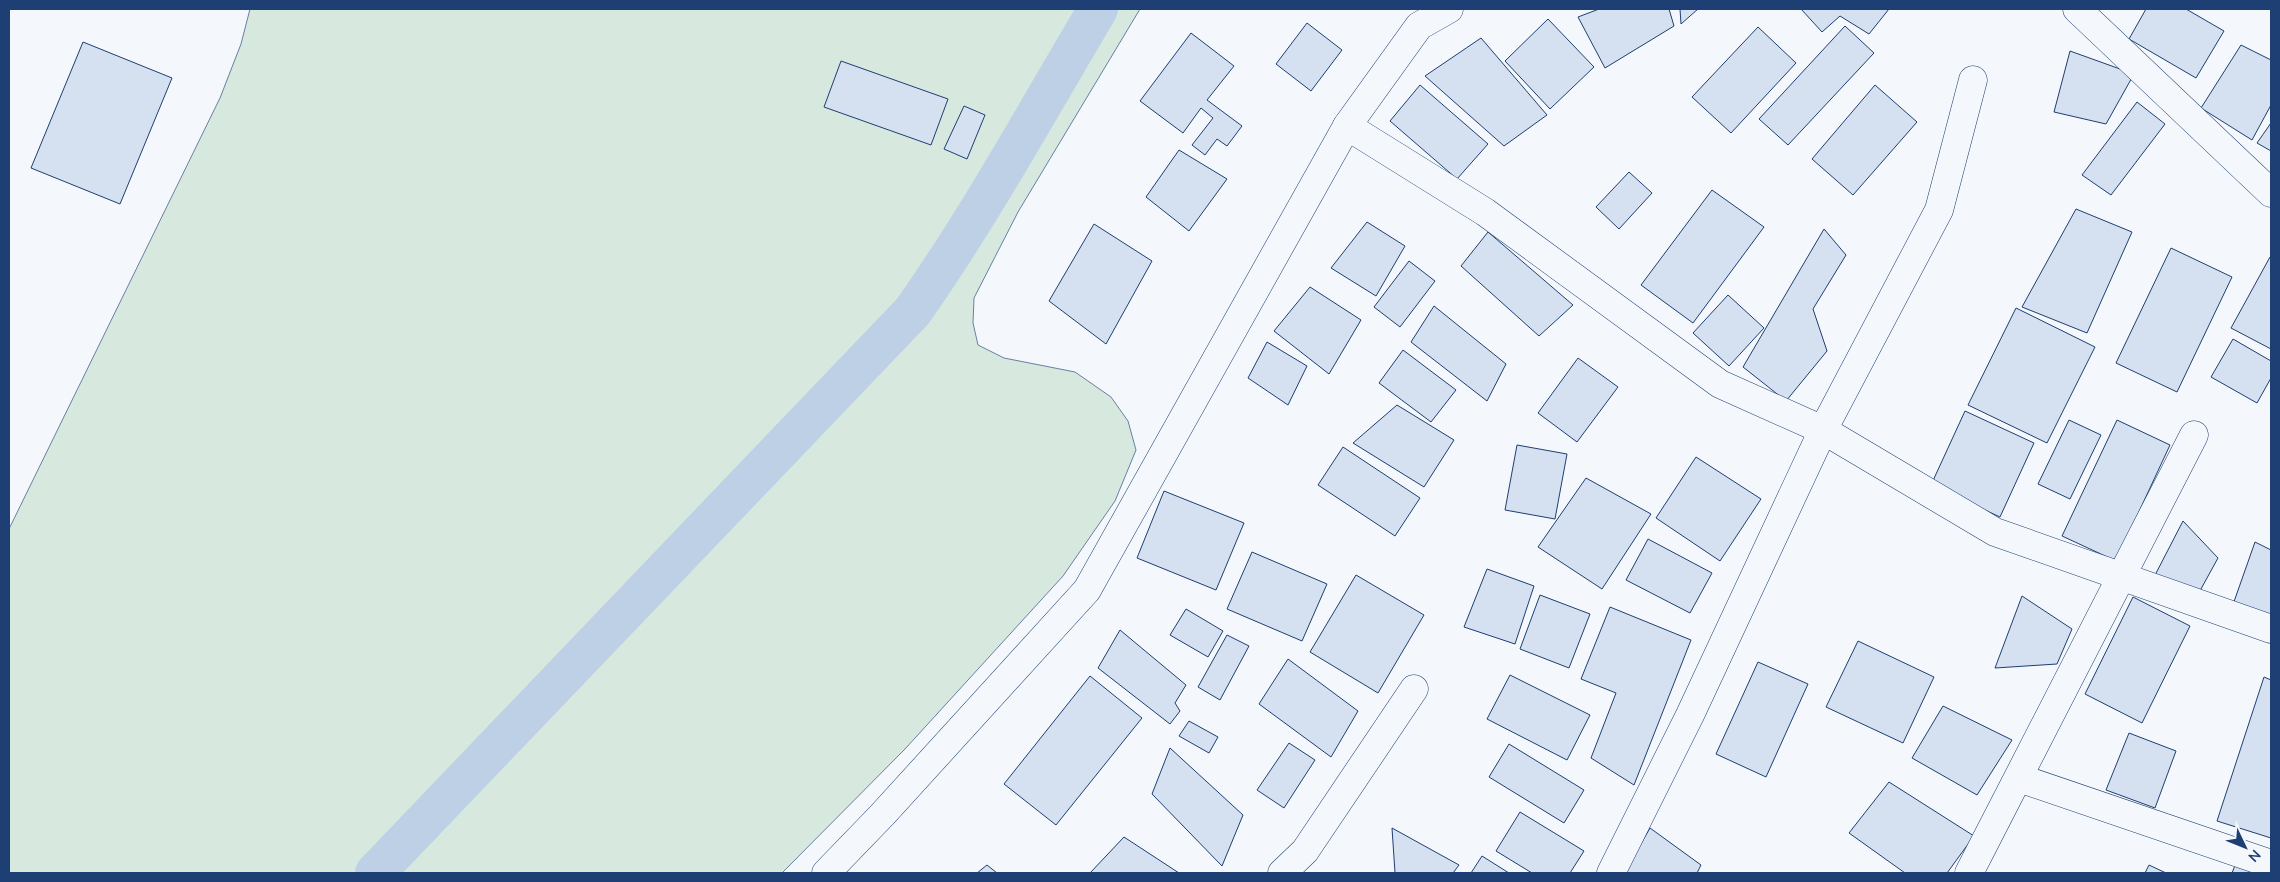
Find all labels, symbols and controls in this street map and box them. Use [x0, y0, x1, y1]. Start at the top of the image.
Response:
north arrow [2220, 822, 2270, 872]
text: N [2244, 845, 2265, 866]

